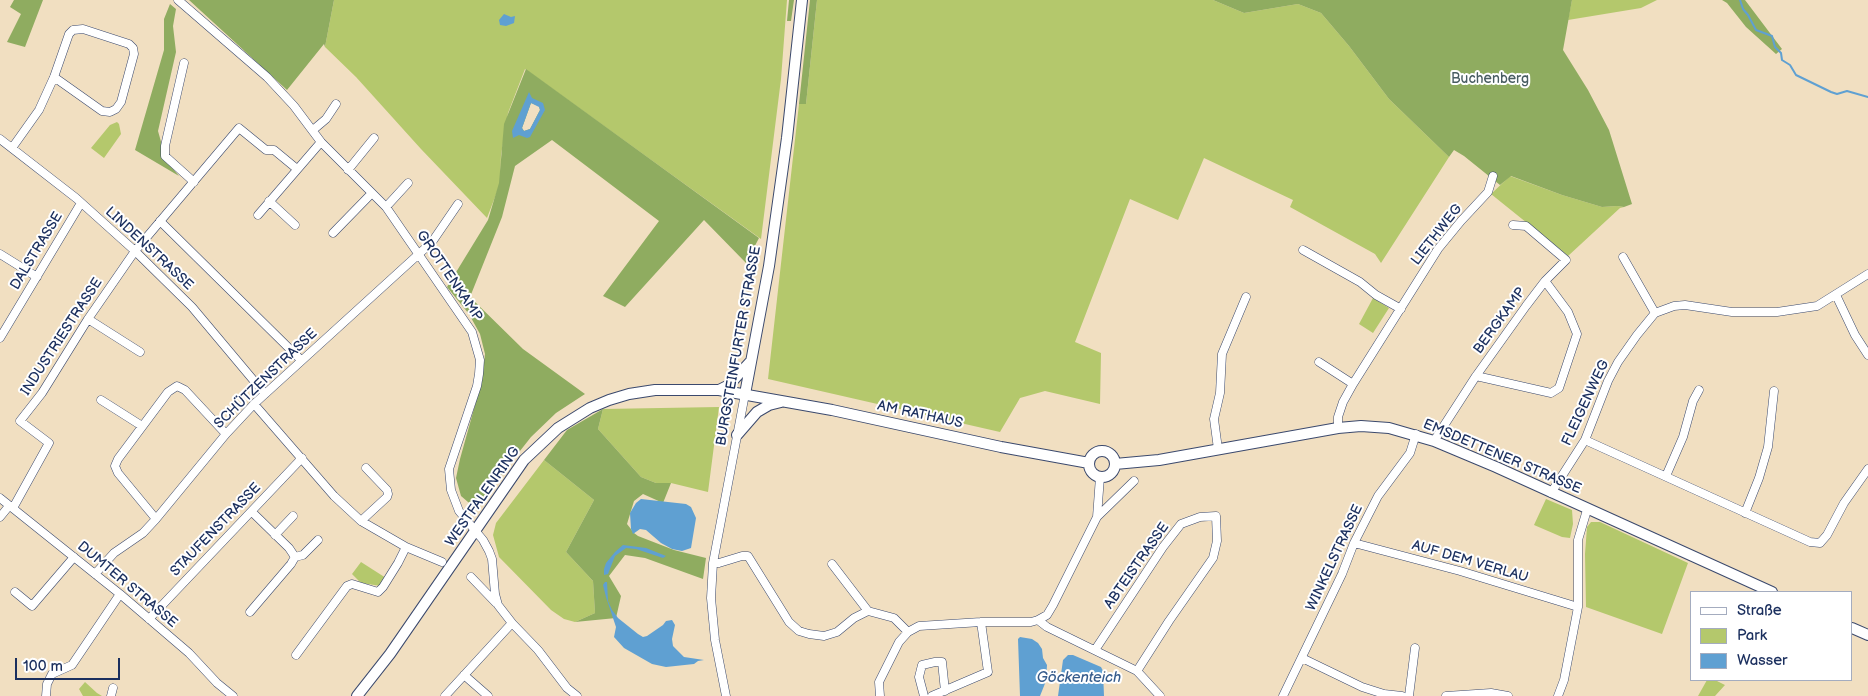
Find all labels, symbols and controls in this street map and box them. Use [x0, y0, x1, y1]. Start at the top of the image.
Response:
park label: Buchenberg [1451, 71, 1529, 87]
street label: LIETHWEG [1408, 201, 1466, 269]
street label: LINDENSTRASSE [102, 204, 196, 294]
street label: DALSTRASSE [7, 209, 67, 293]
street label: GROTTENKAMP [413, 228, 485, 324]
street label: BURGSTEINFURTER STRASSE [713, 245, 765, 447]
street label: INDUSTRIESTRASSE [18, 275, 106, 399]
street label: BERGKAMP [1470, 285, 1530, 357]
street label: SCHÜTZENSTRASSE [211, 326, 321, 432]
street label: FLEIGENWEG [1559, 357, 1613, 449]
street label: AM RATHAUS [876, 398, 964, 432]
street label: EMSDETTENER STRASSE [1420, 416, 1584, 498]
street label: WESTFALENRING [442, 444, 524, 550]
street label: STAUFENSTRASSE [167, 480, 265, 580]
street label: WINKELSTRASSE [1303, 502, 1367, 614]
street label: ABTEISTRASSE [1101, 520, 1173, 612]
street label: AUF DEM VERLAU [1410, 537, 1530, 587]
street label: DUMTER STRASSE [74, 538, 180, 632]
legend [1690, 591, 1853, 681]
text: Straße [1737, 601, 1782, 620]
text: Park [1737, 626, 1767, 645]
scale bar [18, 648, 122, 680]
text: Wasser [1737, 651, 1787, 670]
text: 100 m [23, 657, 63, 676]
water label: Göckenteich [1037, 669, 1121, 687]

